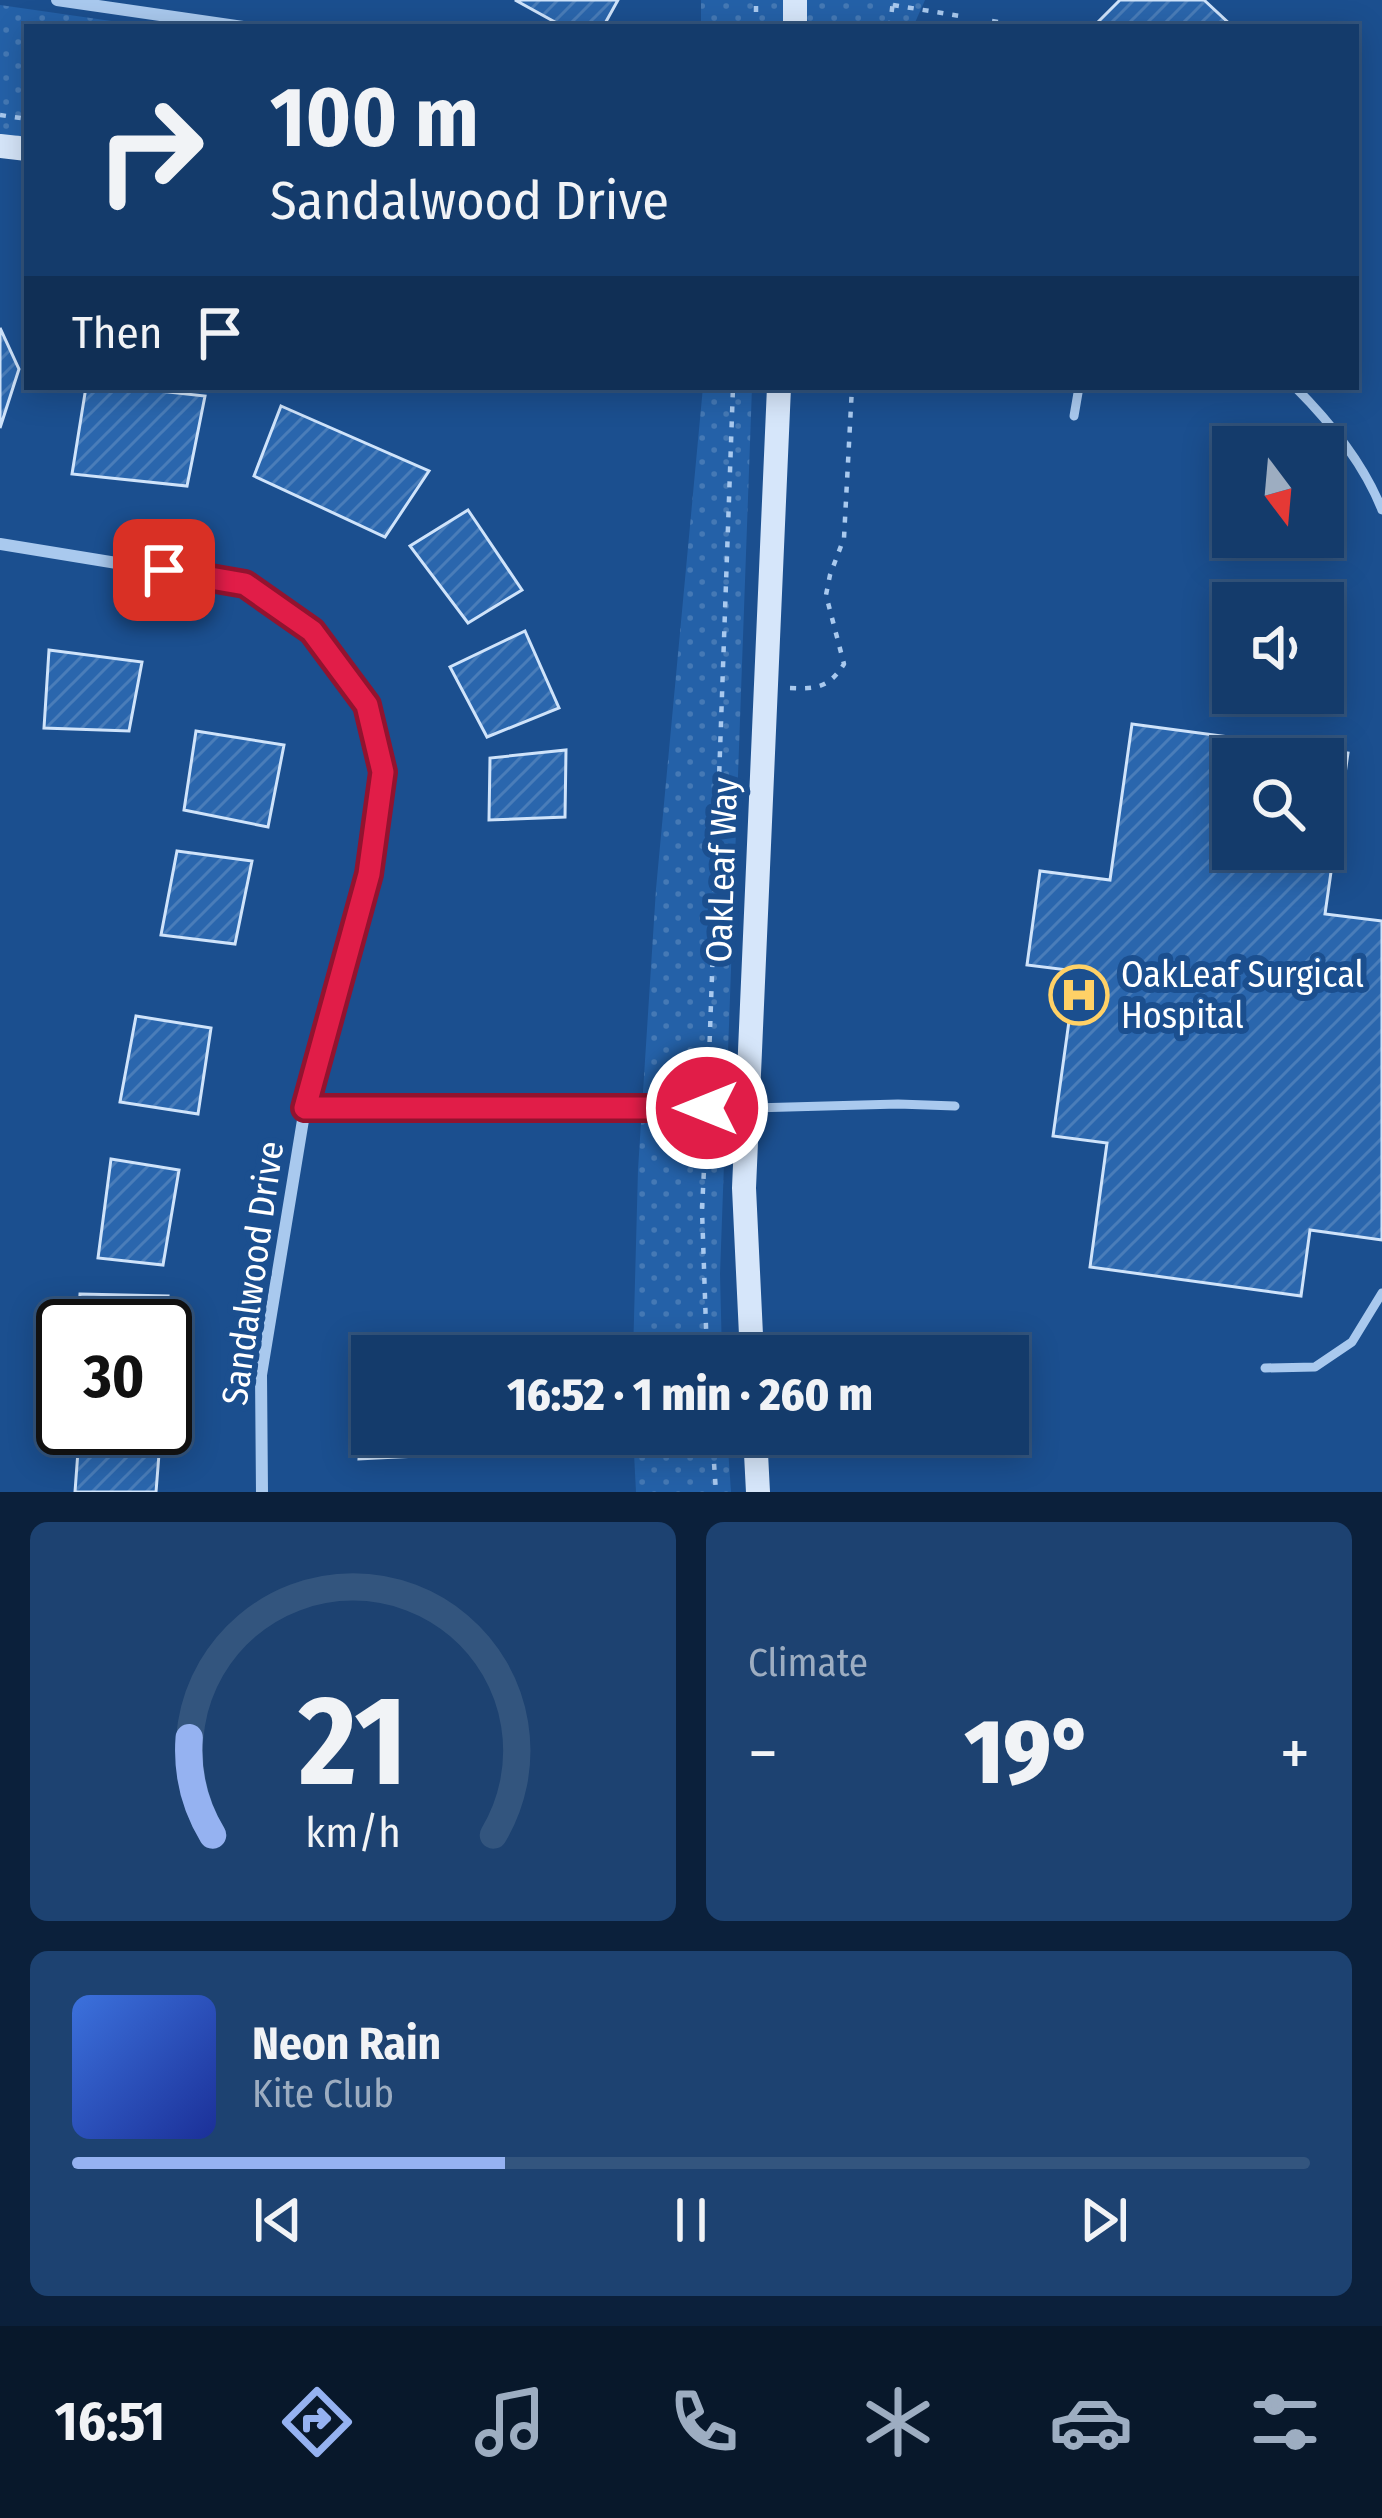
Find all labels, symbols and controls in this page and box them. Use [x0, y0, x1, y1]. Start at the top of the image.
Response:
text: 100 m [270, 67, 479, 168]
icon: right [72, 72, 228, 228]
text: Sandalwood Drive [270, 169, 669, 233]
icon: arrive [187, 300, 253, 366]
text: Then [72, 306, 163, 360]
north arrow [1212, 426, 1344, 558]
map controls [1212, 426, 1344, 870]
pin [113, 519, 215, 621]
icon: arrive [131, 537, 197, 603]
button: sound [1212, 582, 1344, 714]
button: search [1212, 738, 1344, 870]
street label: OakLeaf Way [697, 777, 747, 963]
place label: OakLeaf Surgical Hospital [1121, 953, 1364, 1038]
hospital icon: OakLeaf Surgical Hospital [1048, 964, 1110, 1026]
position arrow [644, 1045, 770, 1171]
street label: Sandalwood Drive [213, 1138, 293, 1408]
speed limit sign: 30 [36, 1299, 192, 1455]
text: 16:52 · 1 min · 260 m [507, 1368, 873, 1422]
text: Climate [748, 1640, 868, 1686]
text: 21 [298, 1667, 407, 1817]
text: 19° [965, 1699, 1093, 1807]
text: − [748, 1714, 778, 1793]
text: + [1280, 1714, 1310, 1793]
text: km/h [305, 1806, 401, 1857]
text: Neon Rain [252, 2017, 441, 2071]
text: Kite Club [252, 2071, 394, 2117]
icon: previous [245, 2187, 311, 2253]
icon: pause [658, 2187, 724, 2253]
icon: next [1071, 2187, 1137, 2253]
icon: directions [275, 2380, 359, 2464]
icon: music [468, 2380, 552, 2464]
icon: phone [662, 2380, 746, 2464]
icon: climate [856, 2380, 940, 2464]
icon: car [1049, 2380, 1133, 2464]
icon: filters [1243, 2380, 1327, 2464]
text: 16:51 [55, 2390, 165, 2454]

